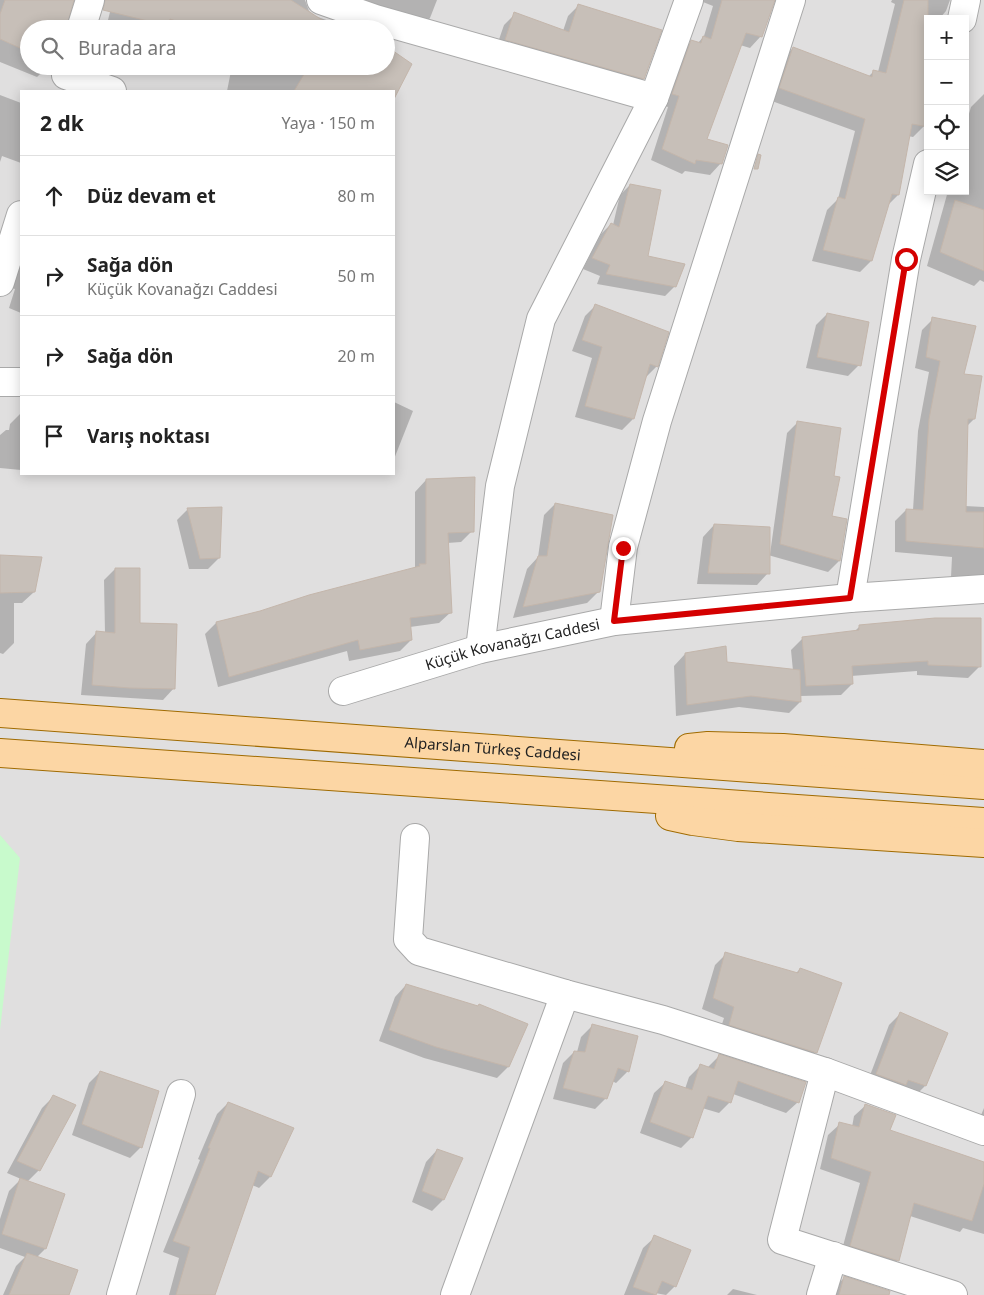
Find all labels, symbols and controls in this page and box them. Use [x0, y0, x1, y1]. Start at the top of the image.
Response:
map controls [924, 15, 969, 195]
button: + [924, 15, 969, 60]
search box [20, 20, 395, 75]
icon: search [38, 34, 66, 62]
text: Burada ara [78, 35, 176, 61]
button: − [924, 60, 969, 105]
button: locate [924, 105, 969, 150]
text: 2 dk [40, 109, 84, 137]
text: Yaya · 150 m [281, 112, 375, 134]
button: layers [924, 150, 969, 195]
icon: ahead [40, 182, 68, 210]
text: Düz devam et [87, 183, 216, 209]
text: 80 m [338, 185, 375, 207]
route start [895, 248, 918, 271]
text: Sağa dön [87, 252, 173, 278]
icon: right [40, 262, 68, 290]
text: 50 m [338, 265, 375, 287]
text: Küçük Kovanağzı Caddesi [87, 278, 278, 300]
icon: right [40, 342, 68, 370]
text: Sağa dön [87, 343, 173, 369]
text: 20 m [338, 345, 375, 367]
icon: arrive [40, 422, 68, 450]
text: Varış noktası [87, 423, 210, 449]
route end [612, 537, 635, 560]
street label: Küçük Kovanağzı Caddesi [423, 613, 601, 674]
street label: Alparslan Türkeş Caddesi [404, 732, 582, 764]

